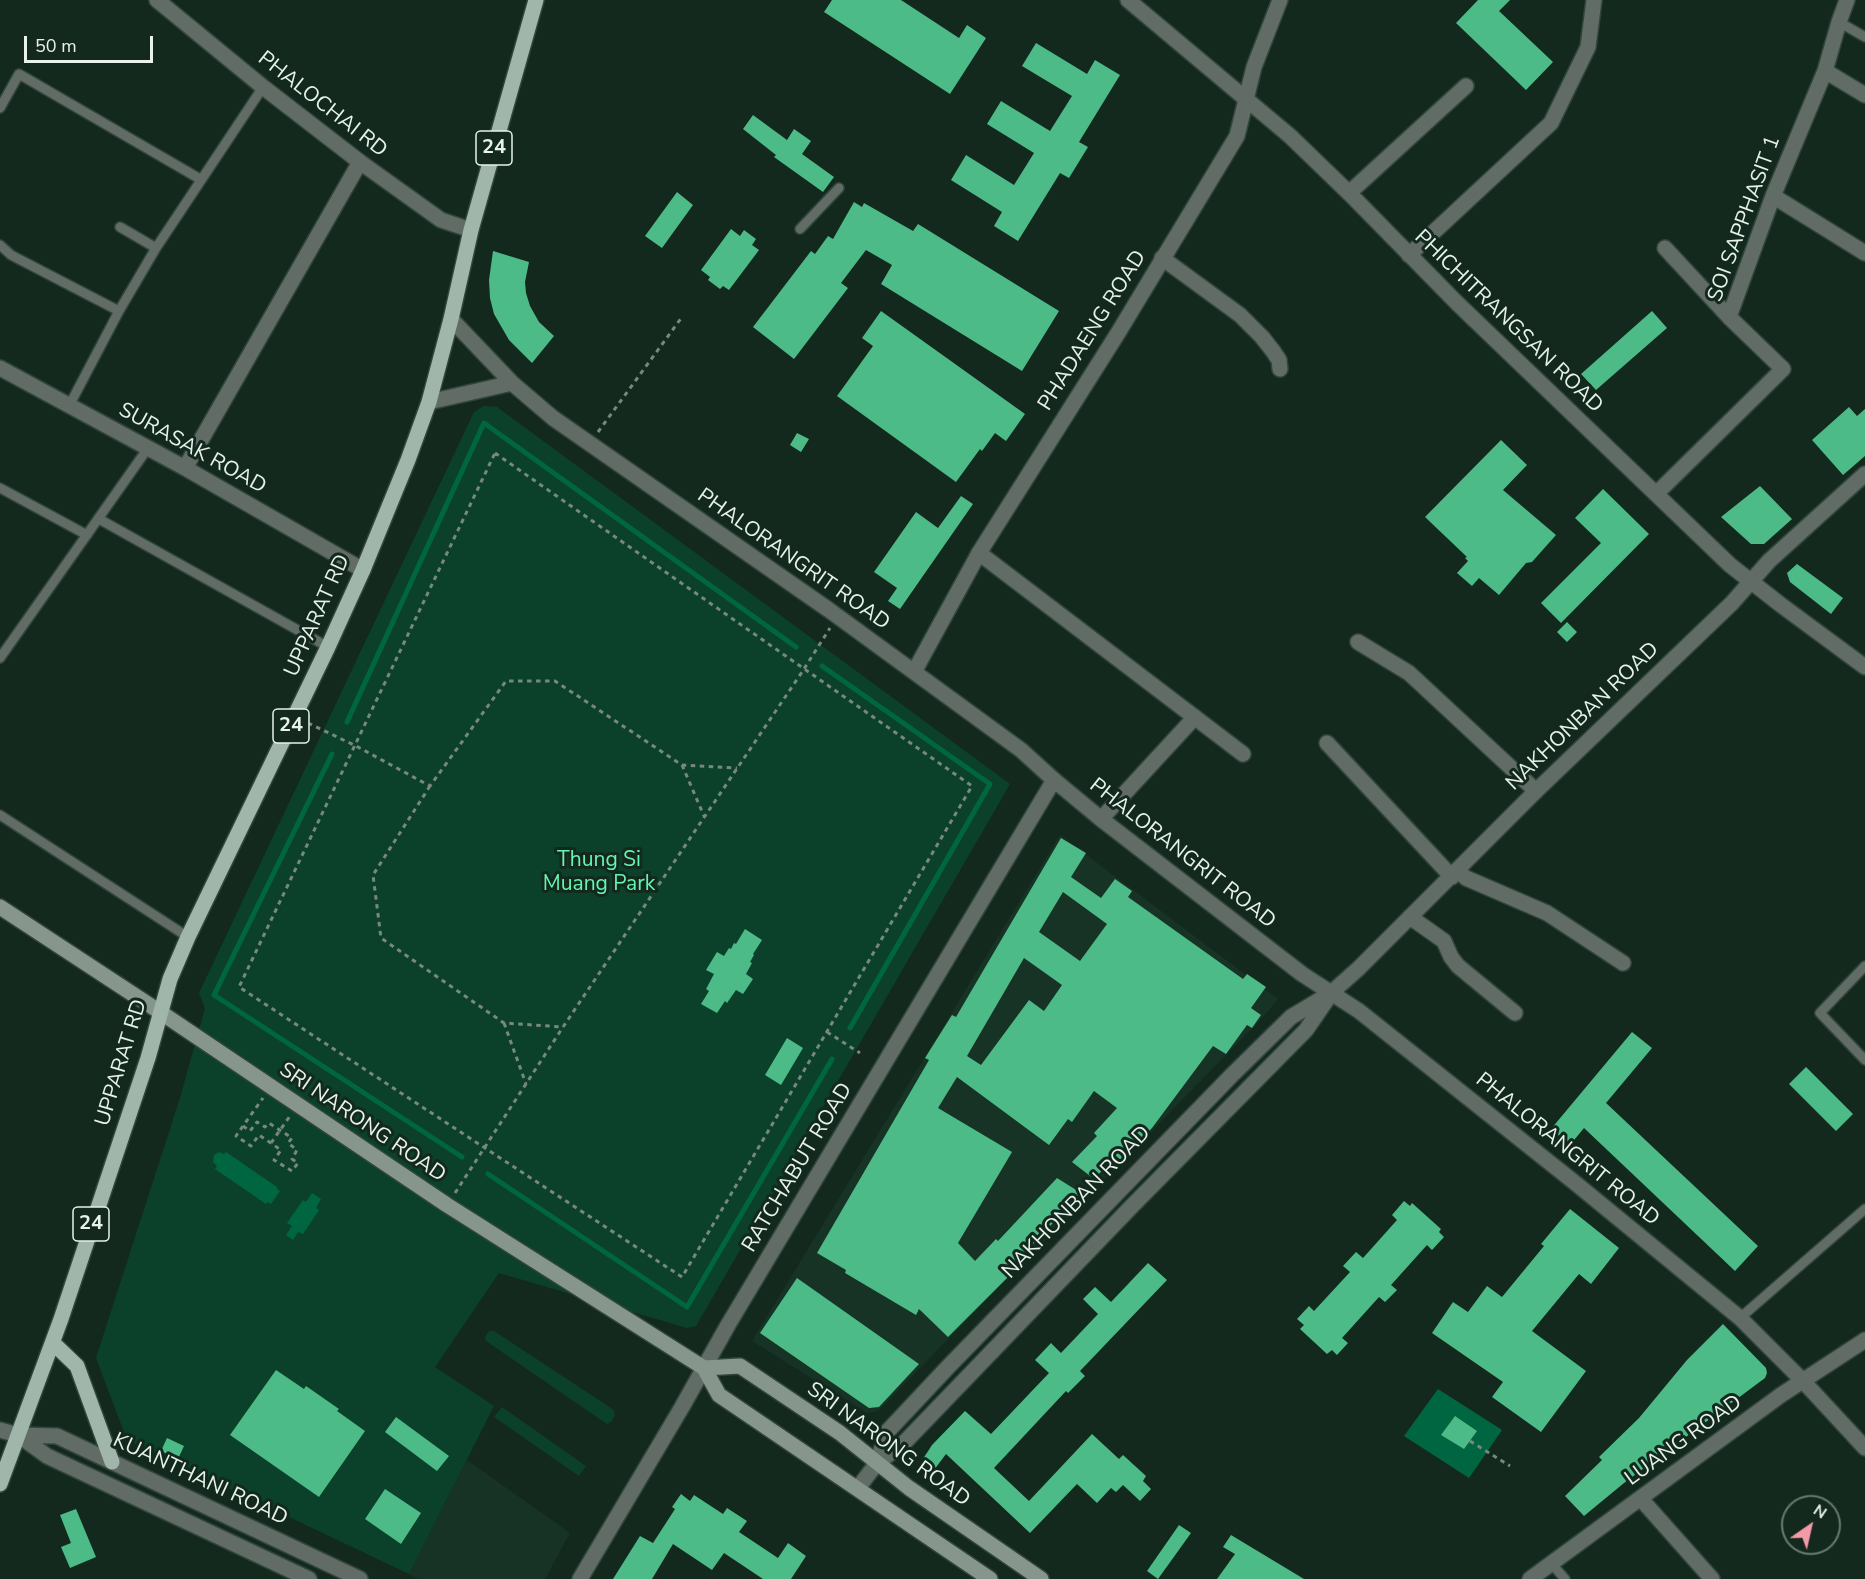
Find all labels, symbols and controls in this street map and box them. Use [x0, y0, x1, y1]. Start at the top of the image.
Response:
scale bar [27, 24, 156, 62]
text: 50 m [35, 34, 77, 58]
street label: PHALOCHAI RD [252, 47, 392, 163]
road number: 24 [476, 131, 512, 165]
street label: SOI SAPPHASIT 1 [1703, 133, 1787, 305]
street label: PHICHITRANGSAN ROAD [1408, 225, 1608, 419]
street label: PHADAENG ROAD [1033, 246, 1153, 416]
street label: SURASAK ROAD [114, 398, 270, 500]
street label: PHALORANGRIT ROAD [692, 484, 894, 636]
street label: UPPARAT RD [280, 551, 356, 681]
street label: NAKHONBAN ROAD [1501, 638, 1665, 796]
road number: 24 [273, 709, 309, 743]
street label: PHALORANGRIT ROAD [1084, 773, 1280, 935]
park label: Thung Si Muang Park [543, 848, 655, 898]
street label: UPPARAT RD [91, 997, 153, 1129]
street label: SRI NARONG ROAD [274, 1058, 450, 1188]
street label: PHALORANGRIT ROAD [1470, 1068, 1664, 1232]
street label: RATCHABUT ROAD [738, 1079, 858, 1257]
street label: NAKHONBAN ROAD [998, 1121, 1156, 1285]
road number: 24 [73, 1207, 109, 1241]
street label: SRI NARONG ROAD [802, 1377, 974, 1513]
street label: LUANG ROAD [1621, 1390, 1747, 1492]
street label: KUANTHANI ROAD [109, 1428, 291, 1532]
north arrow [1781, 1495, 1841, 1555]
text: N [1809, 1499, 1831, 1524]

